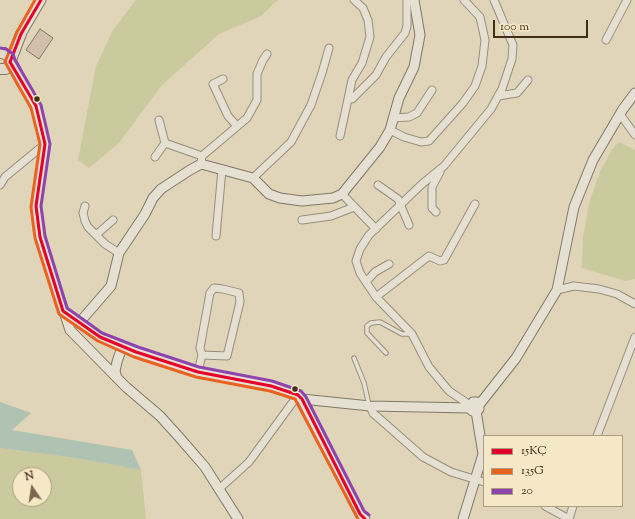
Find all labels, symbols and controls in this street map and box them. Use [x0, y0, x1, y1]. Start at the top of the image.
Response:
scale bar [495, 12, 590, 38]
text: 100 m [500, 18, 529, 36]
unlabelled marker [32, 94, 42, 104]
unlabelled marker [290, 384, 300, 394]
legend [483, 435, 623, 507]
text: 15KÇ [521, 442, 547, 460]
text: 135G [521, 462, 544, 480]
north arrow [12, 467, 52, 507]
text: N [23, 467, 36, 485]
text: 20 [521, 482, 533, 500]

